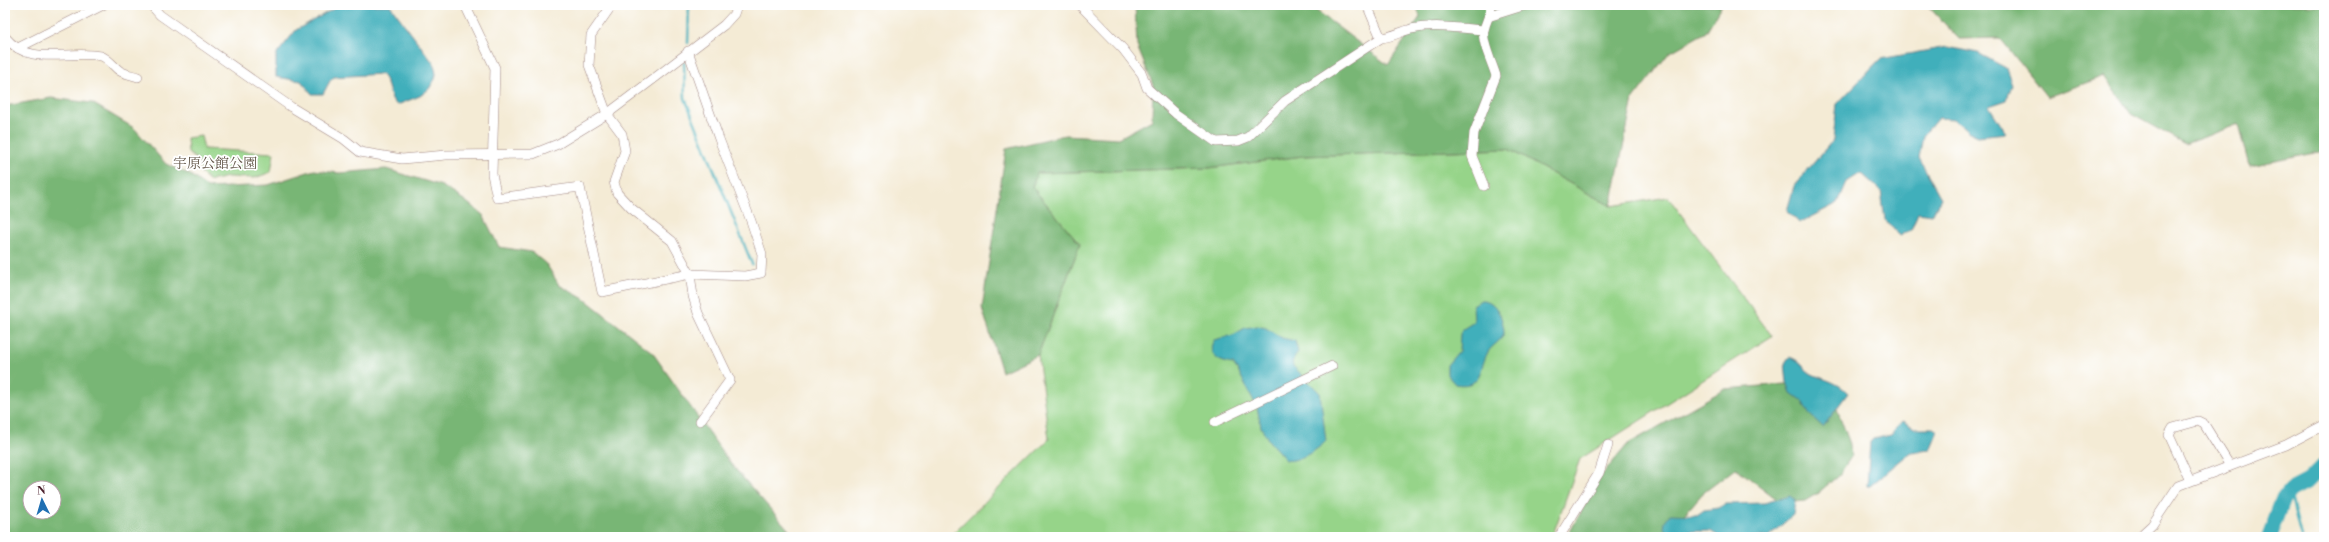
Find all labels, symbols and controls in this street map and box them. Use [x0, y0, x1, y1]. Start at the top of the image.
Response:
park label: 宇原公館公園 [173, 155, 257, 173]
north arrow [22, 480, 62, 520]
text: N [36, 484, 46, 498]

